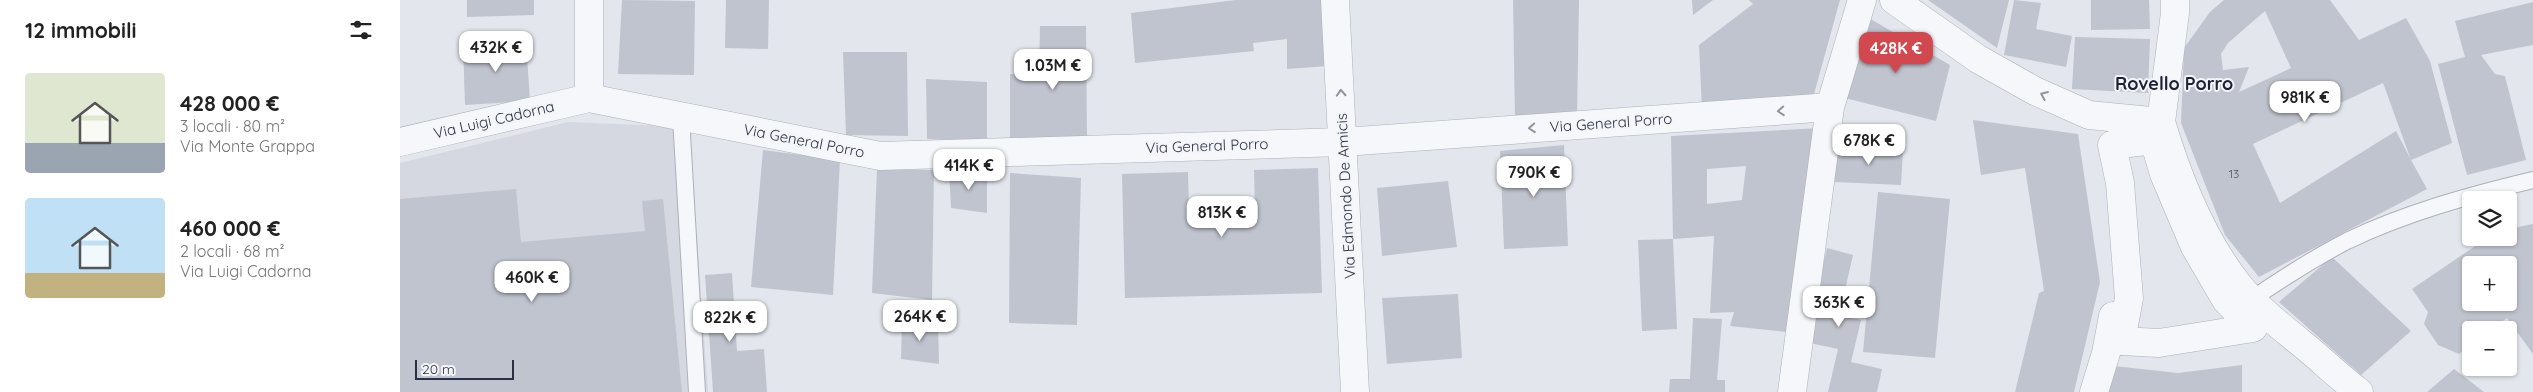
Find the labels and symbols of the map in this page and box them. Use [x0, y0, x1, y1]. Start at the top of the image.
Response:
pin: 432K € [455, 30, 537, 73]
pin: 428K € [1855, 32, 1937, 74]
pin: 1.03M € [1007, 48, 1099, 91]
district label: Rovello Porro [2115, 72, 2233, 95]
pin: 981K € [2264, 80, 2346, 123]
one-way arrow [1335, 89, 1346, 97]
one-way arrow [2040, 91, 2049, 102]
street label: Via Luigi Cadorna [432, 96, 556, 143]
one-way arrow [1777, 105, 1785, 116]
street label: Via General Porro [1549, 109, 1673, 136]
street label: Via Edmondo De Amicis [1332, 113, 1359, 279]
street label: Via General Porro [742, 119, 866, 162]
one-way arrow [1528, 123, 1536, 134]
pin: 678K € [1828, 124, 1910, 166]
street label: Via General Porro [1145, 134, 1269, 157]
pin: 414K € [928, 148, 1010, 191]
pin: 790K € [1493, 156, 1575, 198]
house number: 13 [2229, 166, 2239, 181]
pin: 813K € [1181, 196, 1263, 238]
pin: 460K € [491, 260, 573, 303]
pin: 363K € [1798, 286, 1880, 328]
pin: 822K € [689, 300, 771, 343]
pin: 264K € [879, 300, 961, 342]
scale bar [415, 357, 514, 380]

